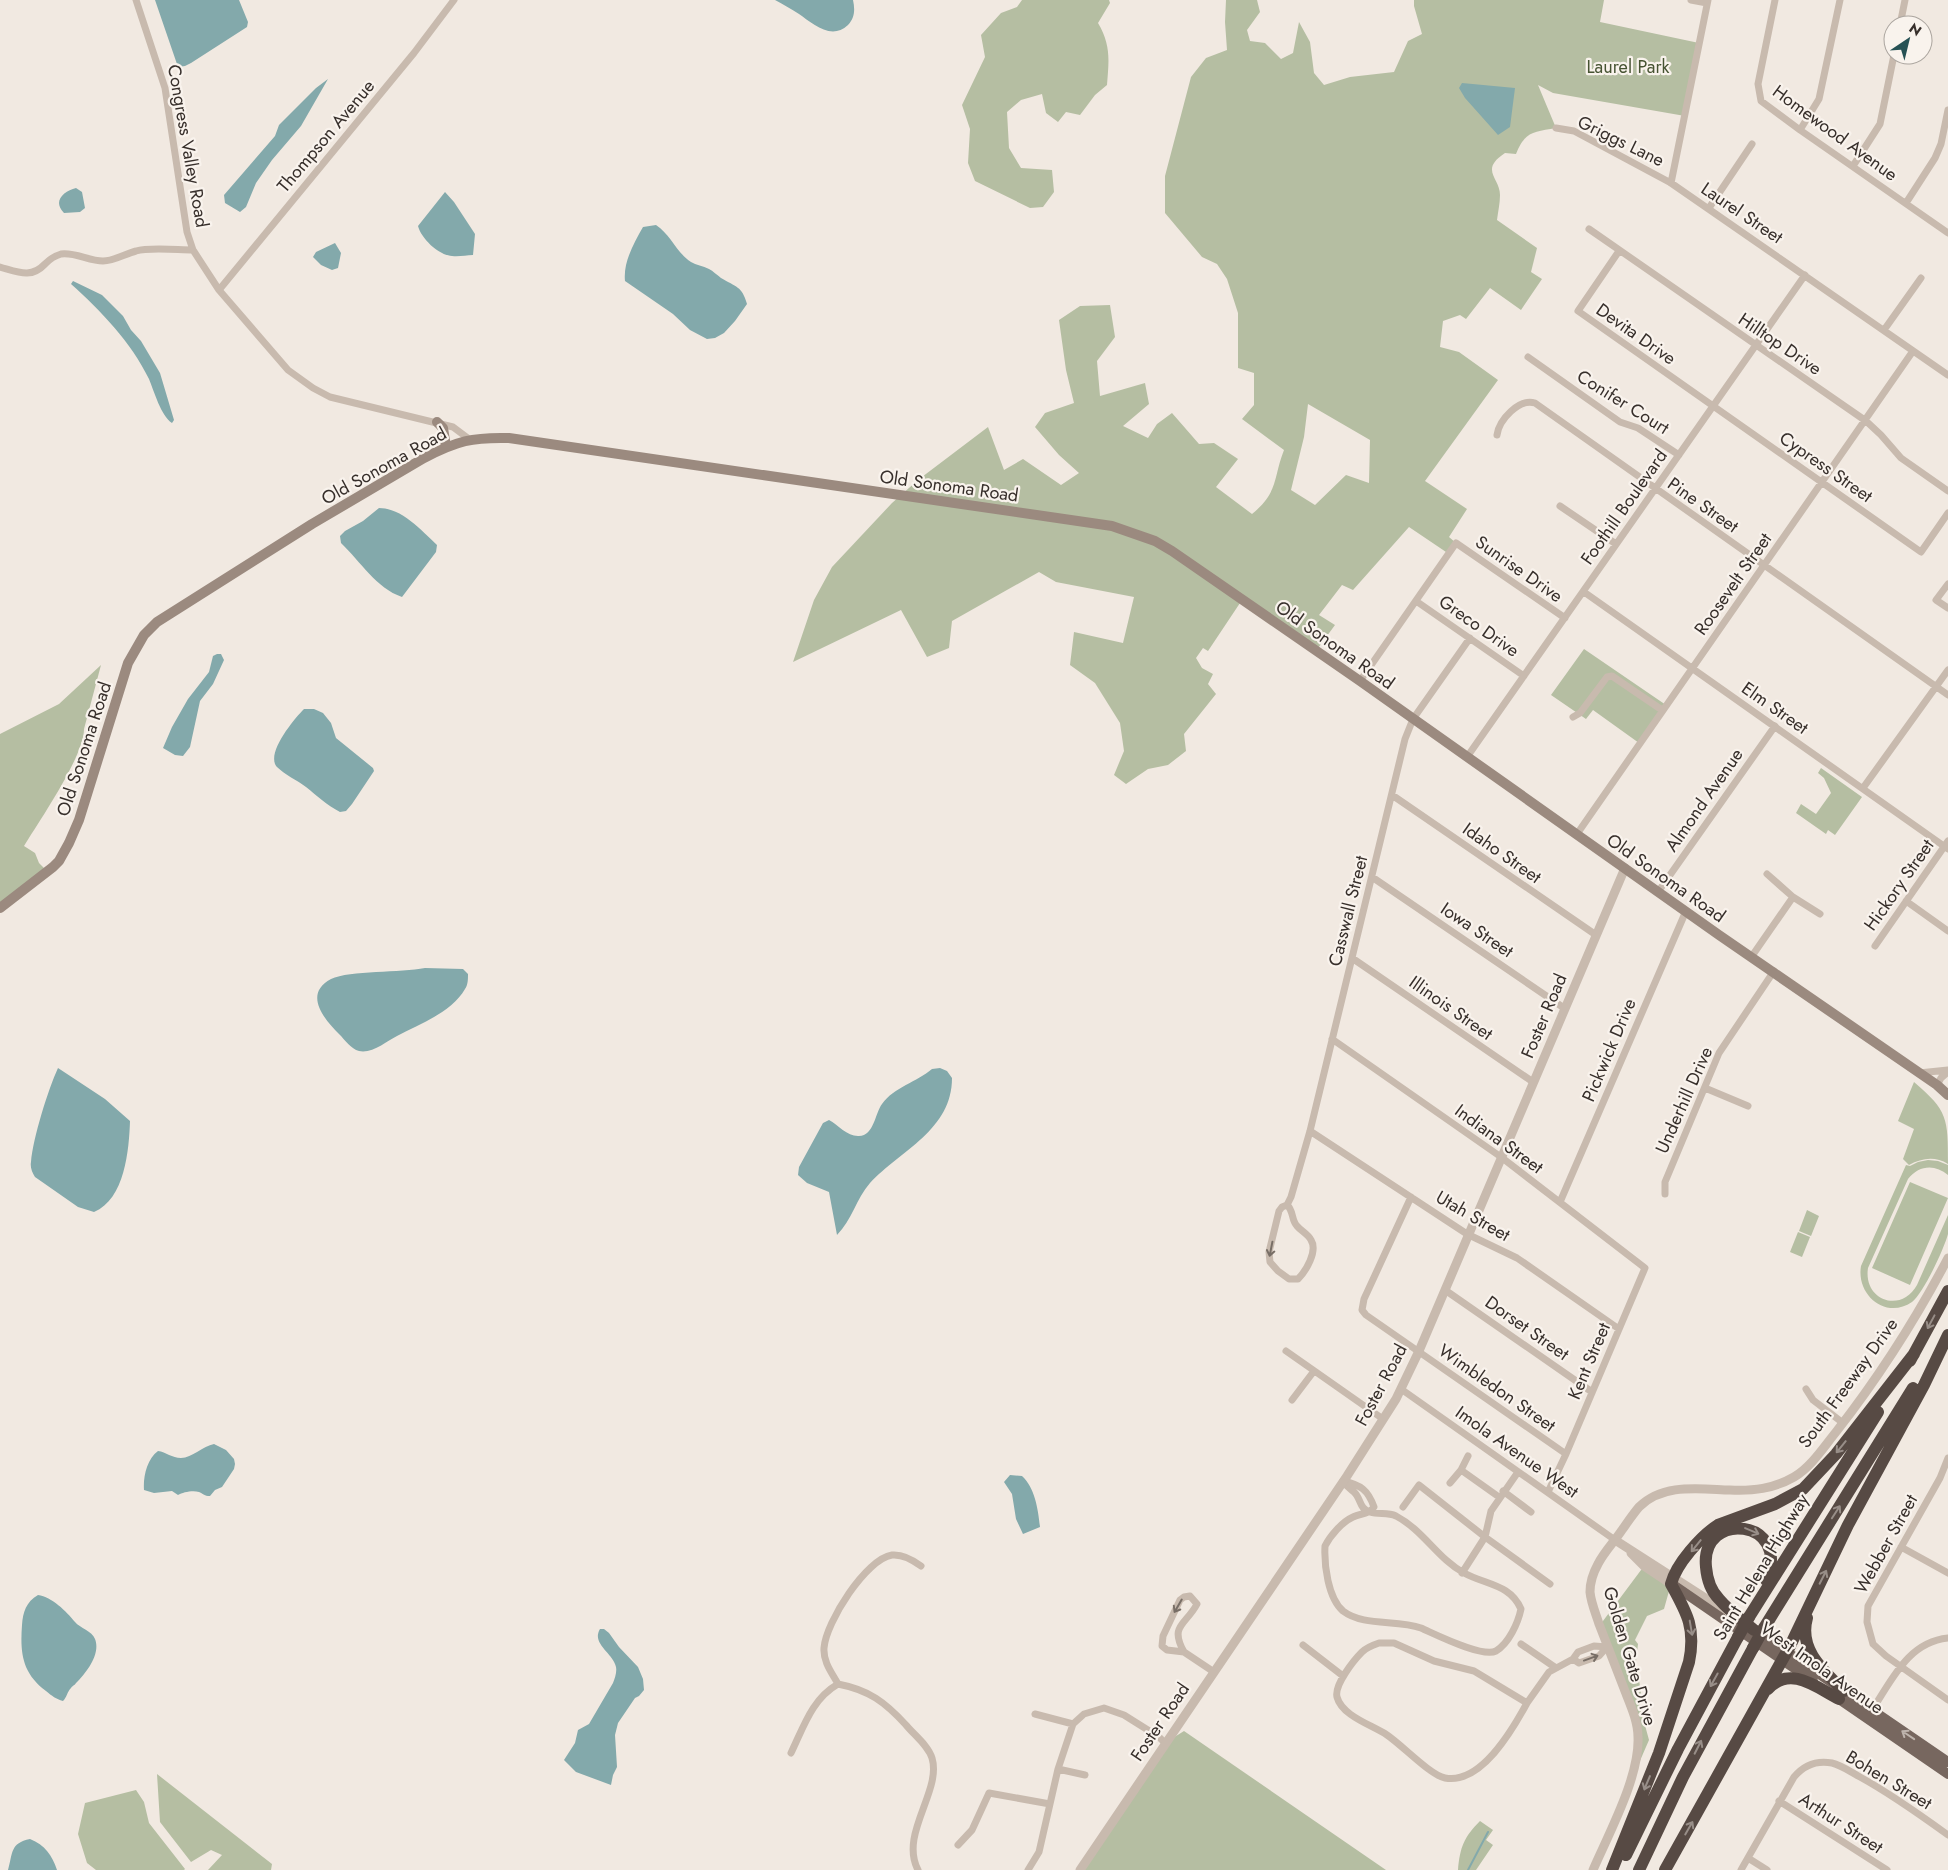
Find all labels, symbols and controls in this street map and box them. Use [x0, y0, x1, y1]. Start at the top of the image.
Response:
north arrow [1883, 15, 1933, 65]
text: N [1905, 18, 1926, 41]
park label: Laurel Park [1587, 54, 1670, 80]
street label: Congress Valley Road [161, 62, 215, 230]
street label: Thompson Avenue [271, 74, 381, 198]
street label: Homewood Avenue [1767, 79, 1903, 187]
street label: Griggs Lane [1573, 109, 1669, 173]
street label: Laurel Street [1696, 176, 1789, 250]
street label: Devita Drive [1591, 297, 1681, 371]
street label: Hilltop Drive [1733, 306, 1827, 382]
street label: Conifer Court [1572, 363, 1675, 441]
street label: Old Sonoma Road [317, 421, 451, 511]
street label: Cypress Street [1774, 425, 1878, 509]
street label: Foothill Boulevard [1574, 444, 1674, 570]
street label: Old Sonoma Road [878, 463, 1020, 509]
street label: Pine Street [1662, 471, 1744, 539]
street label: Roosevelt Street [1688, 527, 1778, 640]
street label: Sunrise Drive [1470, 529, 1568, 609]
street label: Greco Drive [1433, 589, 1525, 663]
street label: Old Sonoma Road [1270, 594, 1400, 696]
street label: Elm Street [1736, 675, 1814, 741]
street label: Old Sonoma Road [50, 678, 118, 820]
street label: Almond Avenue [1659, 743, 1749, 857]
street label: Idaho Street [1457, 816, 1547, 890]
street label: Old Sonoma Road [1601, 827, 1731, 929]
street label: Hickory Street [1858, 833, 1941, 936]
street label: Casswall Street [1322, 852, 1374, 969]
street label: Iowa Street [1435, 896, 1519, 964]
street label: Illinois Street [1404, 970, 1499, 1047]
street label: Foster Road [1515, 970, 1573, 1062]
street label: Pickwick Drive [1576, 994, 1642, 1106]
street label: Underhill Drive [1649, 1043, 1719, 1157]
street label: Indiana Street [1449, 1098, 1549, 1180]
street label: Utah Street [1431, 1184, 1516, 1248]
one-way arrow [1265, 1240, 1275, 1256]
street label: Dorset Street [1480, 1289, 1575, 1367]
street label: South Freeway Drive [1792, 1313, 1904, 1453]
one-way arrow [1926, 1315, 1936, 1330]
street label: Kent Street [1561, 1318, 1617, 1403]
street label: Wimbledon Street [1433, 1338, 1562, 1439]
street label: Foster Road [1349, 1339, 1413, 1431]
street label: Imola Avenue West [1450, 1400, 1584, 1505]
one-way arrow [1836, 1441, 1847, 1454]
street label: Saint Helena Highway [1707, 1489, 1815, 1645]
street label: Webber Street [1848, 1489, 1924, 1598]
one-way arrow [1830, 1505, 1841, 1519]
one-way arrow [1744, 1527, 1759, 1537]
one-way arrow [1690, 1539, 1701, 1552]
one-way arrow [1819, 1570, 1829, 1585]
street label: Golden Gate Drive [1597, 1583, 1663, 1729]
one-way arrow [1173, 1598, 1183, 1613]
street label: West Imola Avenue [1755, 1616, 1889, 1720]
one-way arrow [1686, 1620, 1696, 1636]
one-way arrow [1583, 1653, 1599, 1662]
one-way arrow [1709, 1672, 1718, 1687]
street label: Foster Road [1124, 1678, 1196, 1766]
one-way arrow [1901, 1730, 1915, 1740]
one-way arrow [1694, 1740, 1703, 1755]
street label: Bohen Street [1841, 1744, 1938, 1816]
one-way arrow [1641, 1775, 1651, 1790]
street label: Arthur Street [1794, 1786, 1889, 1860]
one-way arrow [1684, 1820, 1694, 1835]

